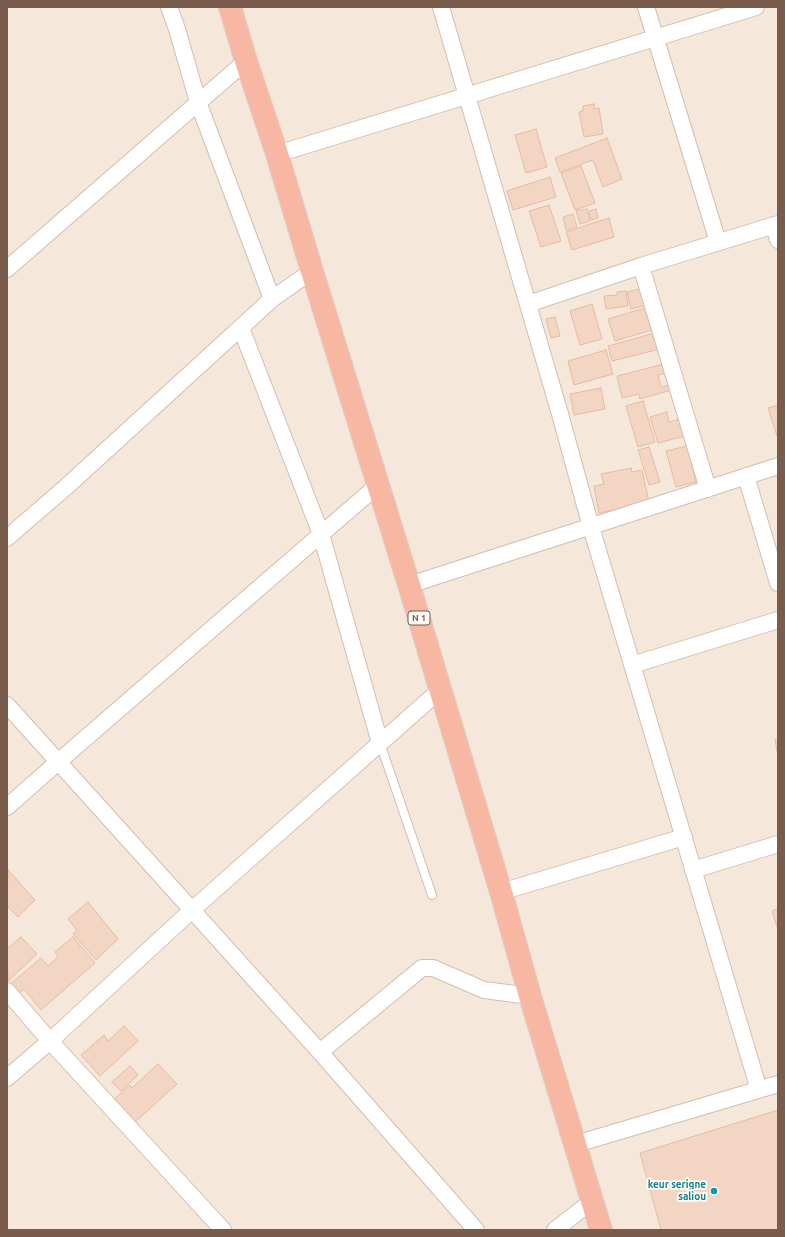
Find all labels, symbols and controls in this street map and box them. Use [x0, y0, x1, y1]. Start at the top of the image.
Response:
road number: N 1 [408, 611, 430, 625]
place label: keur serigne saliou [648, 1179, 706, 1202]
marker: keur serigne saliou [709, 1186, 719, 1196]

